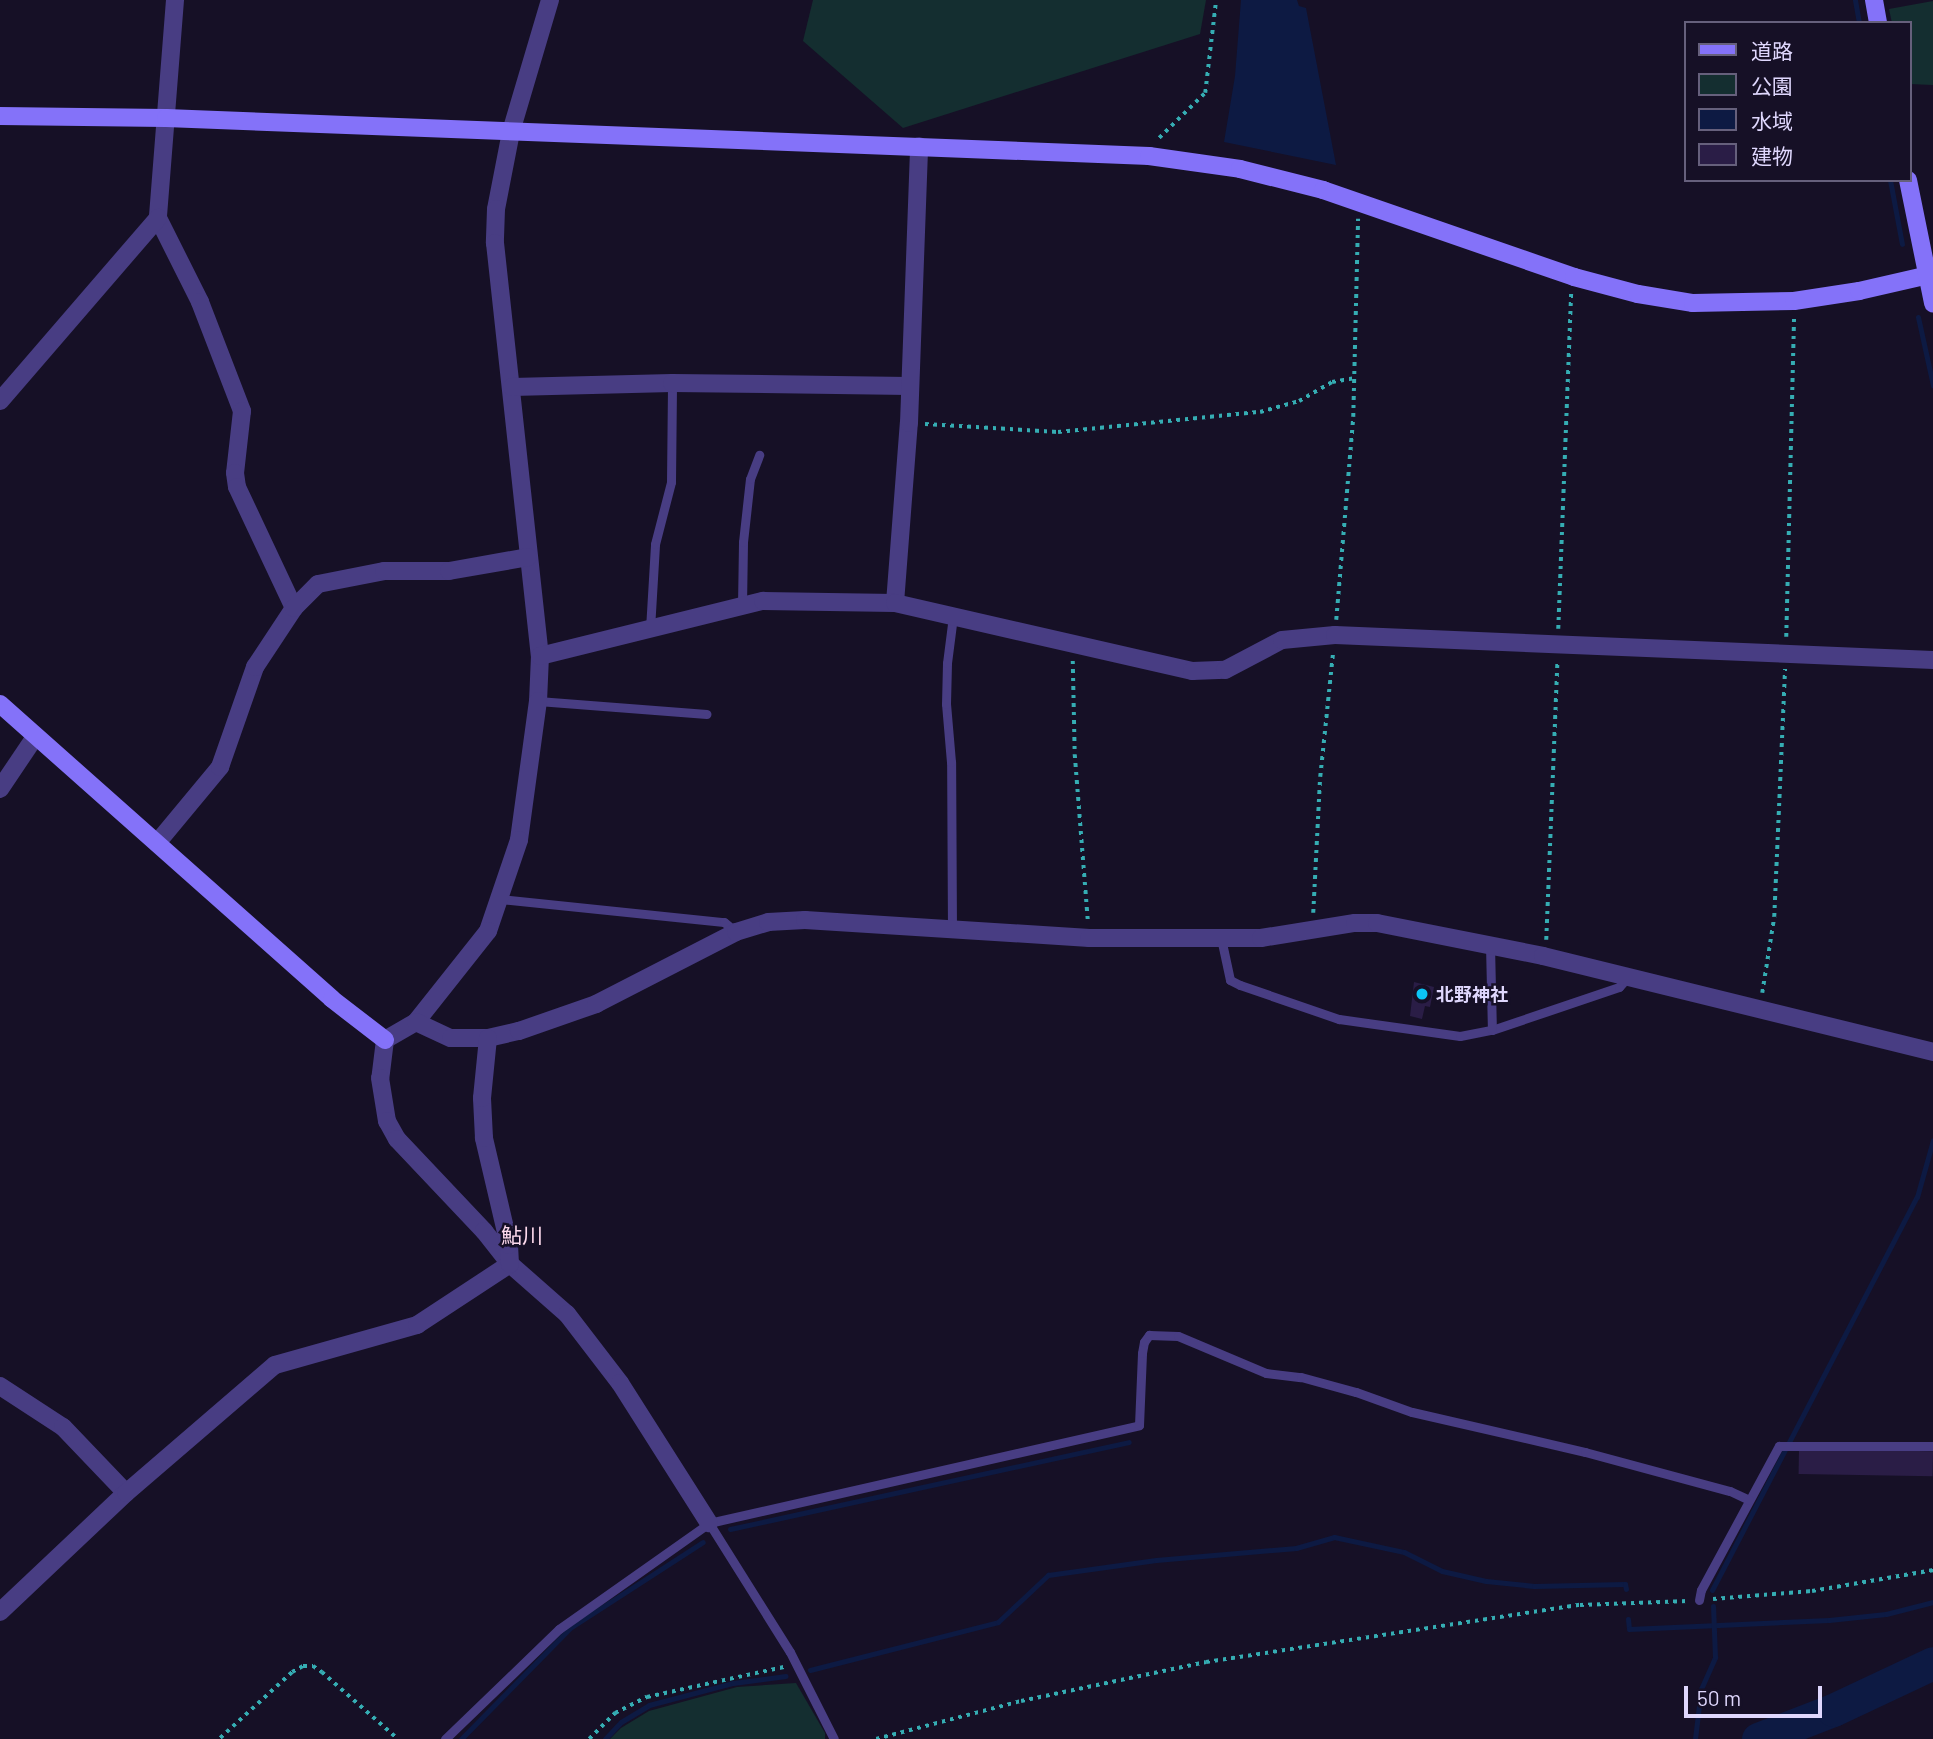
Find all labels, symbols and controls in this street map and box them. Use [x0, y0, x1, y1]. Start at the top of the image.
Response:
legend [1685, 21, 1912, 182]
text: 道路 [1751, 38, 1793, 63]
text: 公園 [1751, 73, 1793, 98]
text: 水域 [1751, 108, 1793, 133]
text: 建物 [1751, 143, 1793, 168]
place label: 北野神社 [1436, 983, 1508, 1005]
marker: 北野神社 [1414, 986, 1430, 1002]
district label: 鮎川 [501, 1222, 543, 1248]
scale bar [1688, 1672, 1826, 1716]
text: 50 m [1697, 1685, 1741, 1710]

